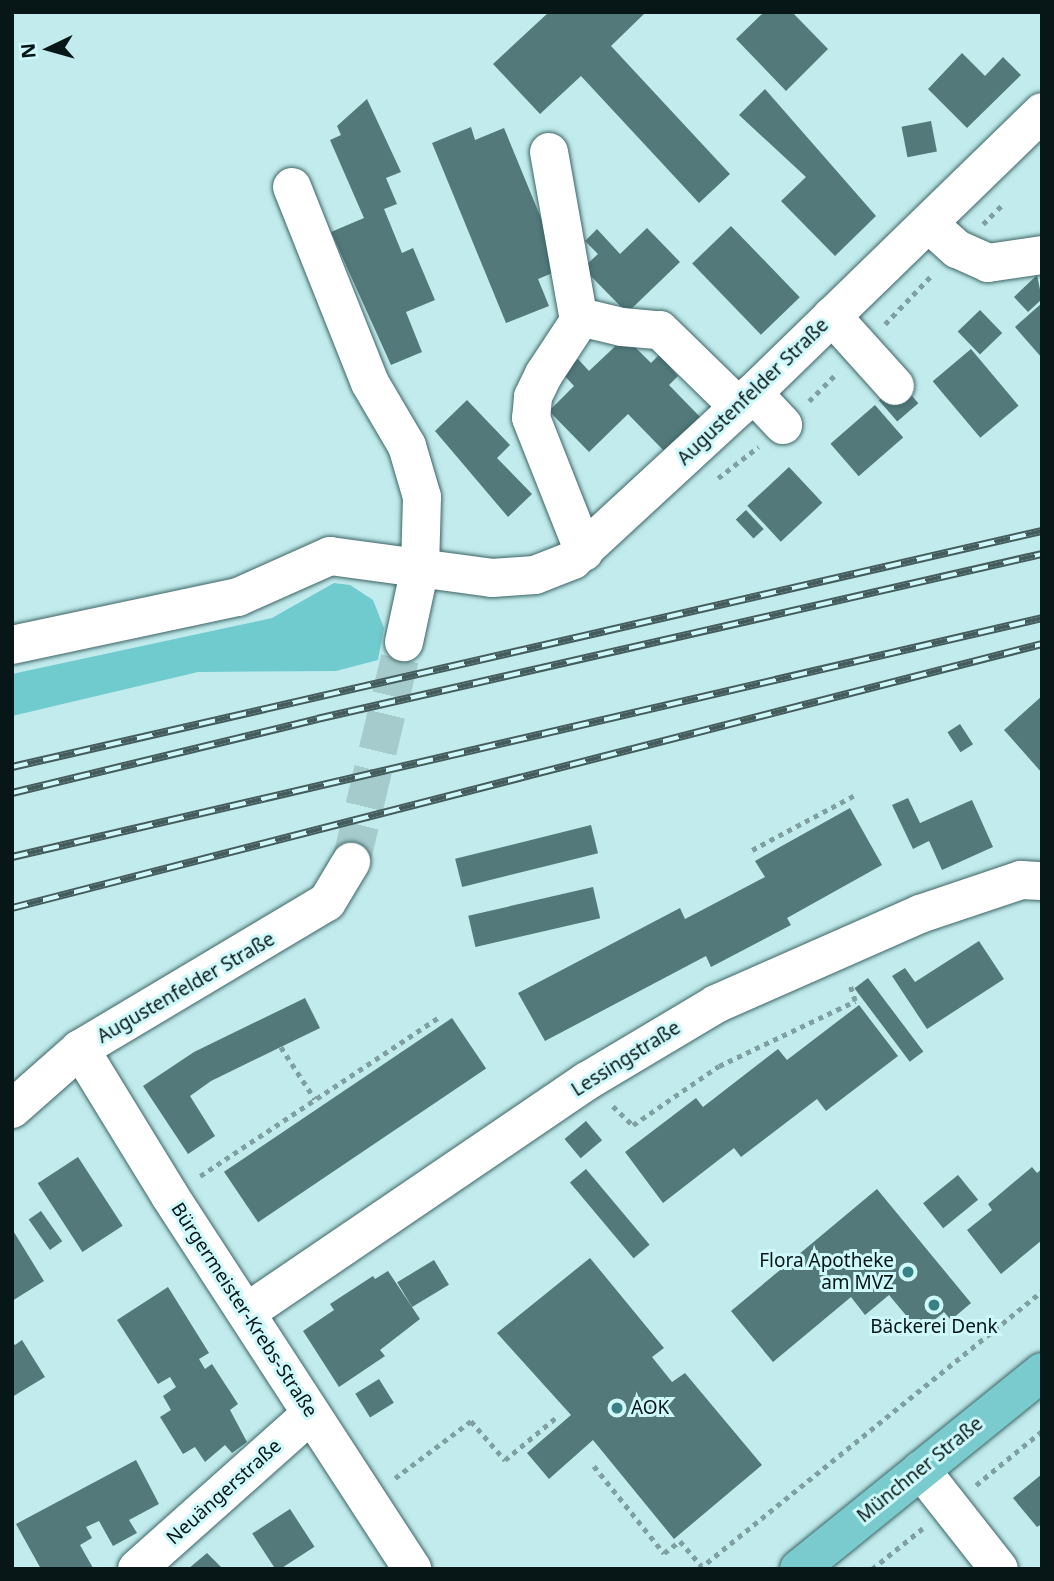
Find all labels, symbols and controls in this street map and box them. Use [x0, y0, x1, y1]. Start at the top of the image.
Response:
north arrow [14, 14, 84, 84]
text: N [14, 42, 42, 60]
street label: Augustenfelder Straße [673, 314, 833, 470]
street label: Augustenfelder Straße [93, 928, 279, 1048]
street label: Lessingstraße [567, 1016, 685, 1102]
street label: Bürgermeister-Krebs-Straße [166, 1199, 322, 1421]
place label: Flora Apotheke am MVZ [759, 1250, 894, 1294]
marker: Flora Apotheke am MVZ [900, 1264, 916, 1280]
marker: Bäckerei Denk [926, 1297, 942, 1313]
place label: Bäckerei Denk [870, 1316, 998, 1338]
place label: AOK [631, 1397, 669, 1419]
marker: AOK [609, 1400, 625, 1416]
street label: Münchner Straße [853, 1412, 987, 1528]
street label: Neuängerstraße [162, 1435, 286, 1549]

